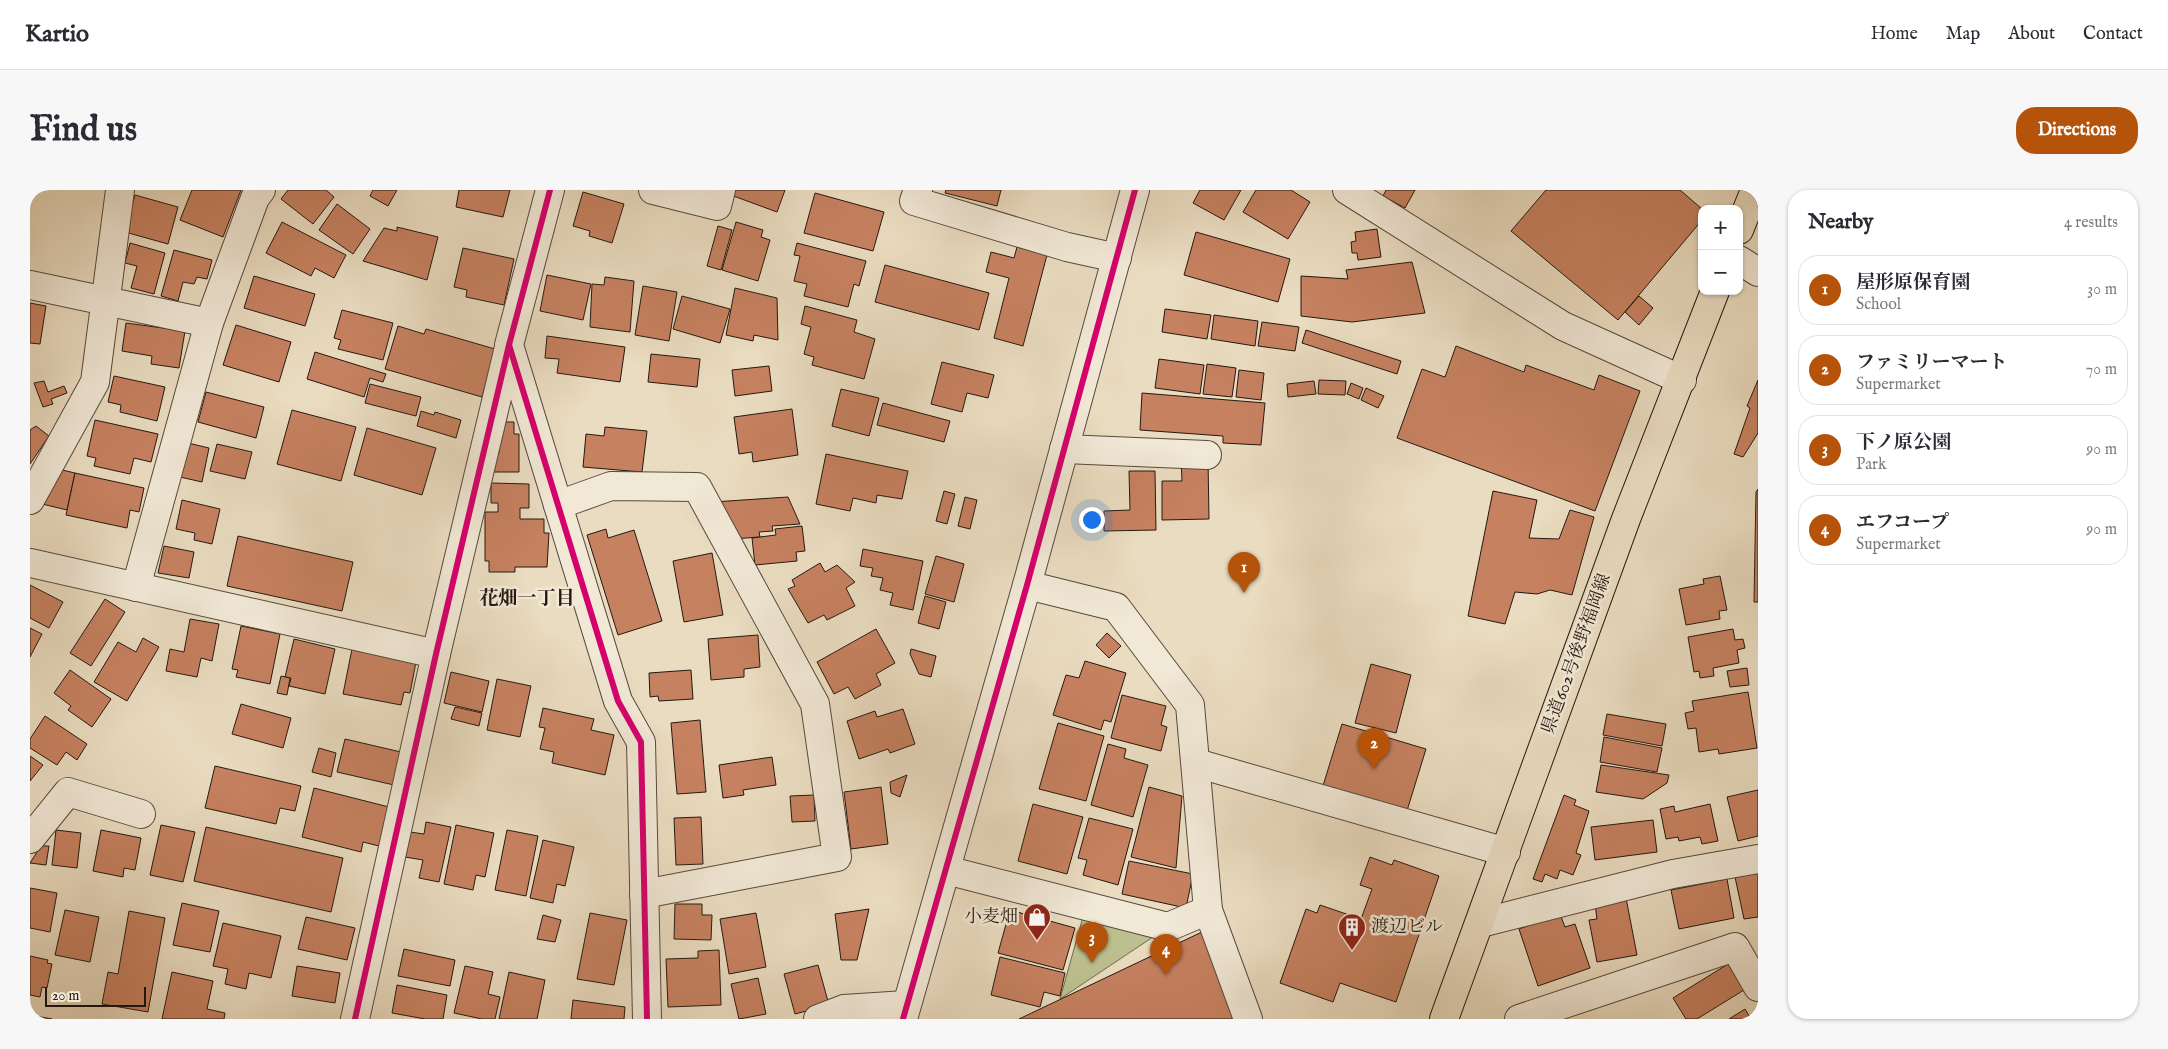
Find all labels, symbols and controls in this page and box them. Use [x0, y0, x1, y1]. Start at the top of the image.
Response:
text: Kartio [25, 19, 89, 50]
text: Home [1871, 23, 1918, 46]
text: Map [1946, 23, 1980, 46]
text: About [2008, 23, 2055, 46]
text: Contact [2083, 23, 2143, 46]
button: Directions [2016, 107, 2138, 154]
text: Find us [30, 108, 137, 153]
map controls [1698, 205, 1743, 295]
button: + [1698, 205, 1743, 250]
text: Nearby [1808, 209, 1873, 236]
text: 4 results [2064, 213, 2118, 233]
button: − [1698, 250, 1743, 295]
text: 屋形原保育園 [1856, 271, 1970, 295]
text: 1 [1822, 280, 1828, 300]
text: 30 m [2087, 280, 2117, 300]
text: School [1856, 295, 1901, 315]
text: ファミリーマート [1856, 351, 2008, 375]
text: 2 [1821, 360, 1829, 380]
text: 70 m [2086, 360, 2117, 380]
text: Supermarket [1856, 375, 1941, 395]
text: 下ノ原公園 [1856, 431, 1951, 455]
text: 3 [1822, 440, 1828, 460]
text: 90 m [2086, 440, 2117, 460]
text: Park [1856, 455, 1886, 475]
your location [1079, 507, 1105, 533]
text: エフコープ [1856, 511, 1949, 535]
text: 4 [1821, 520, 1829, 540]
text: 90 m [2086, 520, 2117, 540]
text: Supermarket [1856, 535, 1941, 555]
pin: 1 [1228, 552, 1260, 593]
street label: 県道602号後野福岡線 [1537, 571, 1617, 737]
district label: 花畑一丁目 [479, 587, 575, 611]
pin: 2 [1358, 728, 1390, 769]
shop icon: 小麦畑 [1022, 902, 1052, 941]
place label: 小麦畑 [964, 906, 1018, 929]
building icon: 渡辺ビル [1337, 912, 1367, 951]
place label: 渡辺ビル [1371, 916, 1443, 939]
pin: 3 [1076, 922, 1108, 963]
pin: 4 [1150, 934, 1182, 975]
scale bar [45, 984, 146, 1007]
text: 20 m [52, 987, 79, 1005]

